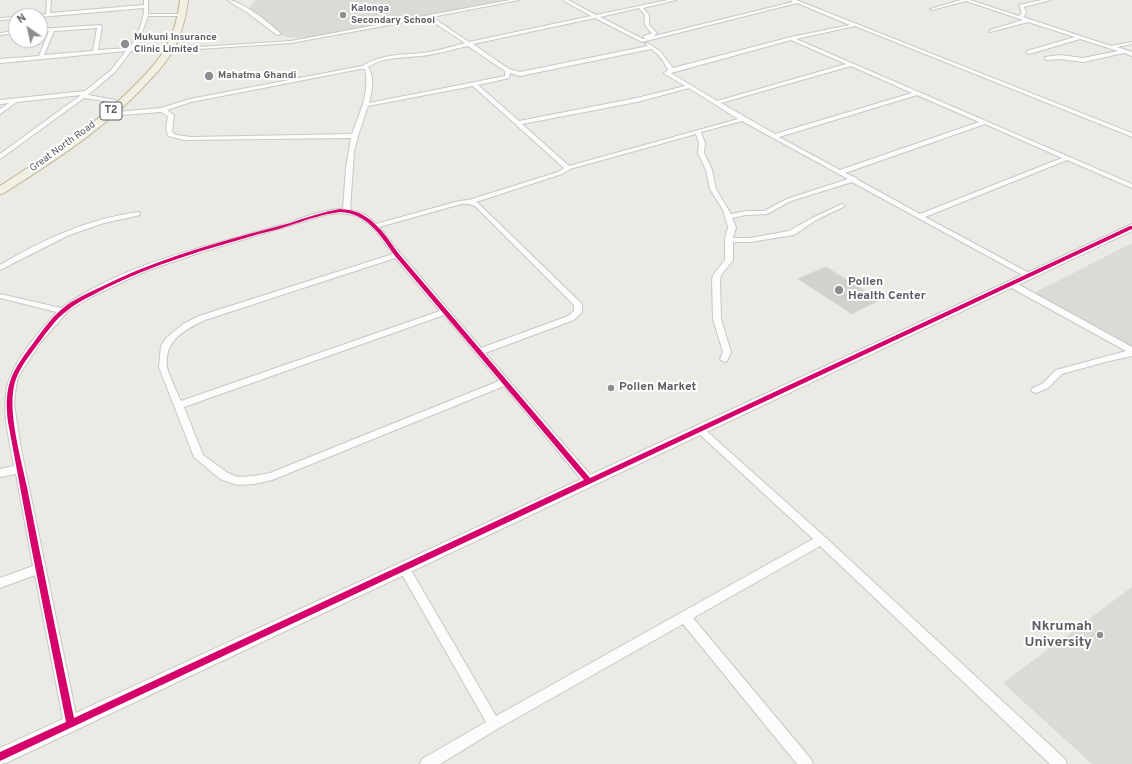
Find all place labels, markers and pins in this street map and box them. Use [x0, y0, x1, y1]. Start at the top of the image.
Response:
place label: Kalonga Secondary School [351, 3, 435, 26]
marker: Kalonga Secondary School [338, 10, 348, 20]
place label: Mukuni Insurance Clinic Limited [134, 32, 217, 56]
marker: Mukuni Insurance Clinic Limited [119, 38, 131, 50]
marker: Mahatma Ghandi [203, 70, 215, 82]
place label: Mahatma Ghandi [218, 70, 296, 82]
place label: Pollen Health Center [848, 276, 926, 304]
marker: Pollen Health Center [833, 284, 845, 296]
place label: Pollen Market [619, 381, 696, 395]
marker: Pollen Market [606, 383, 616, 393]
place label: Nkrumah University [1025, 619, 1092, 652]
marker: Nkrumah University [1095, 630, 1105, 640]

